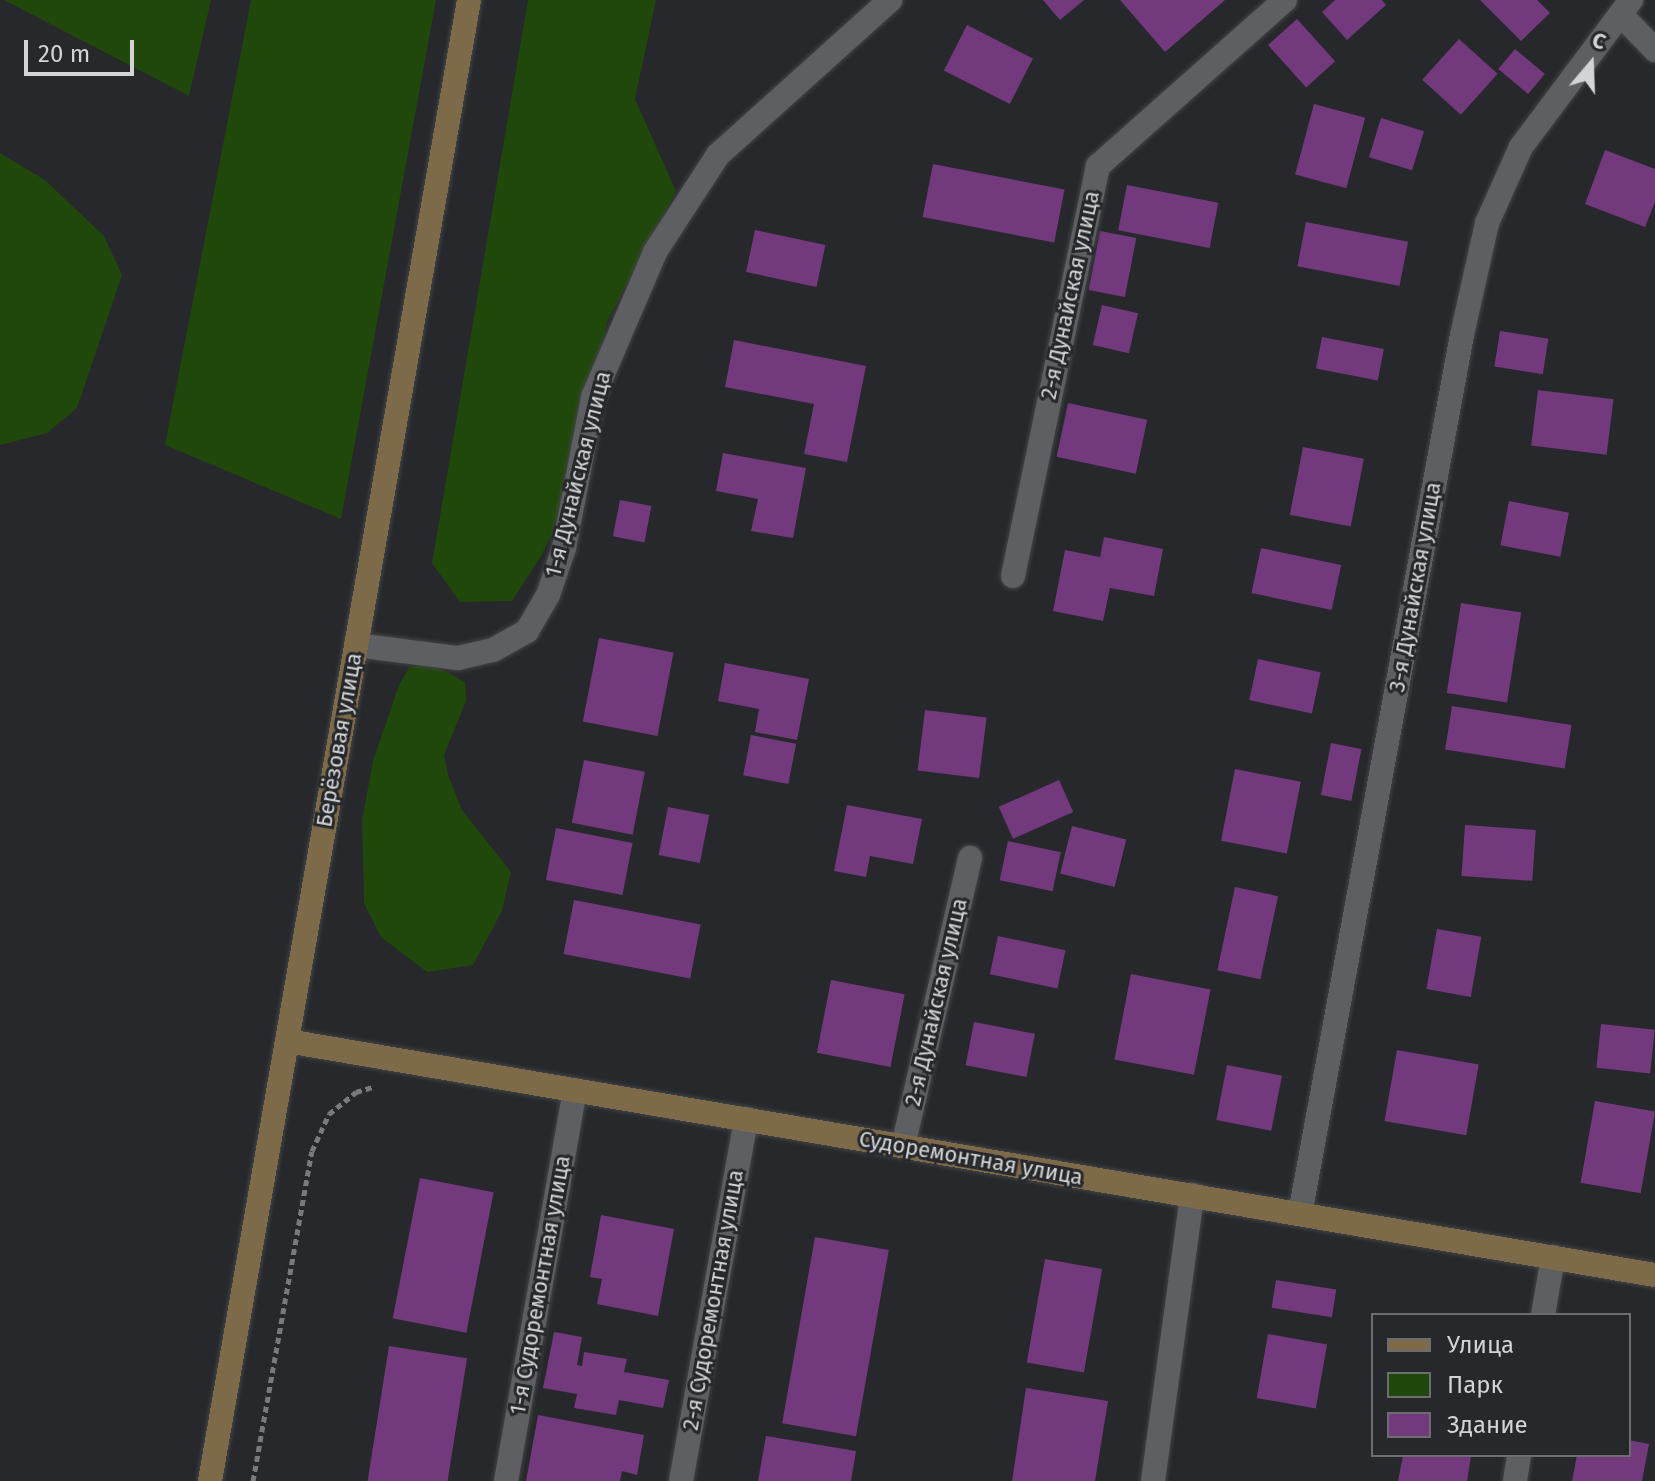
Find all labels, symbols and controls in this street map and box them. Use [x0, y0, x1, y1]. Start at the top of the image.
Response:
scale bar [28, 24, 138, 74]
north arrow [1551, 24, 1631, 104]
text: С [1589, 26, 1609, 56]
text: 20 m [38, 40, 90, 68]
street label: 2-я Дунайская улица [1035, 188, 1105, 402]
street label: 1-я Дунайская улица [540, 368, 616, 580]
street label: 3-я Дунайская улица [1384, 480, 1446, 694]
street label: Берёзовая улица [311, 651, 367, 829]
street label: 2-я Дунайская улица [899, 895, 973, 1109]
street label: Судоремонтная улица [857, 1125, 1085, 1191]
street label: 1-я Судоремонтная улица [504, 1153, 576, 1417]
street label: 2-я Судоремонтная улица [677, 1168, 749, 1432]
legend [1371, 1313, 1631, 1457]
text: Улица [1447, 1331, 1514, 1359]
text: Парк [1447, 1371, 1503, 1399]
text: Здание [1447, 1411, 1528, 1439]

